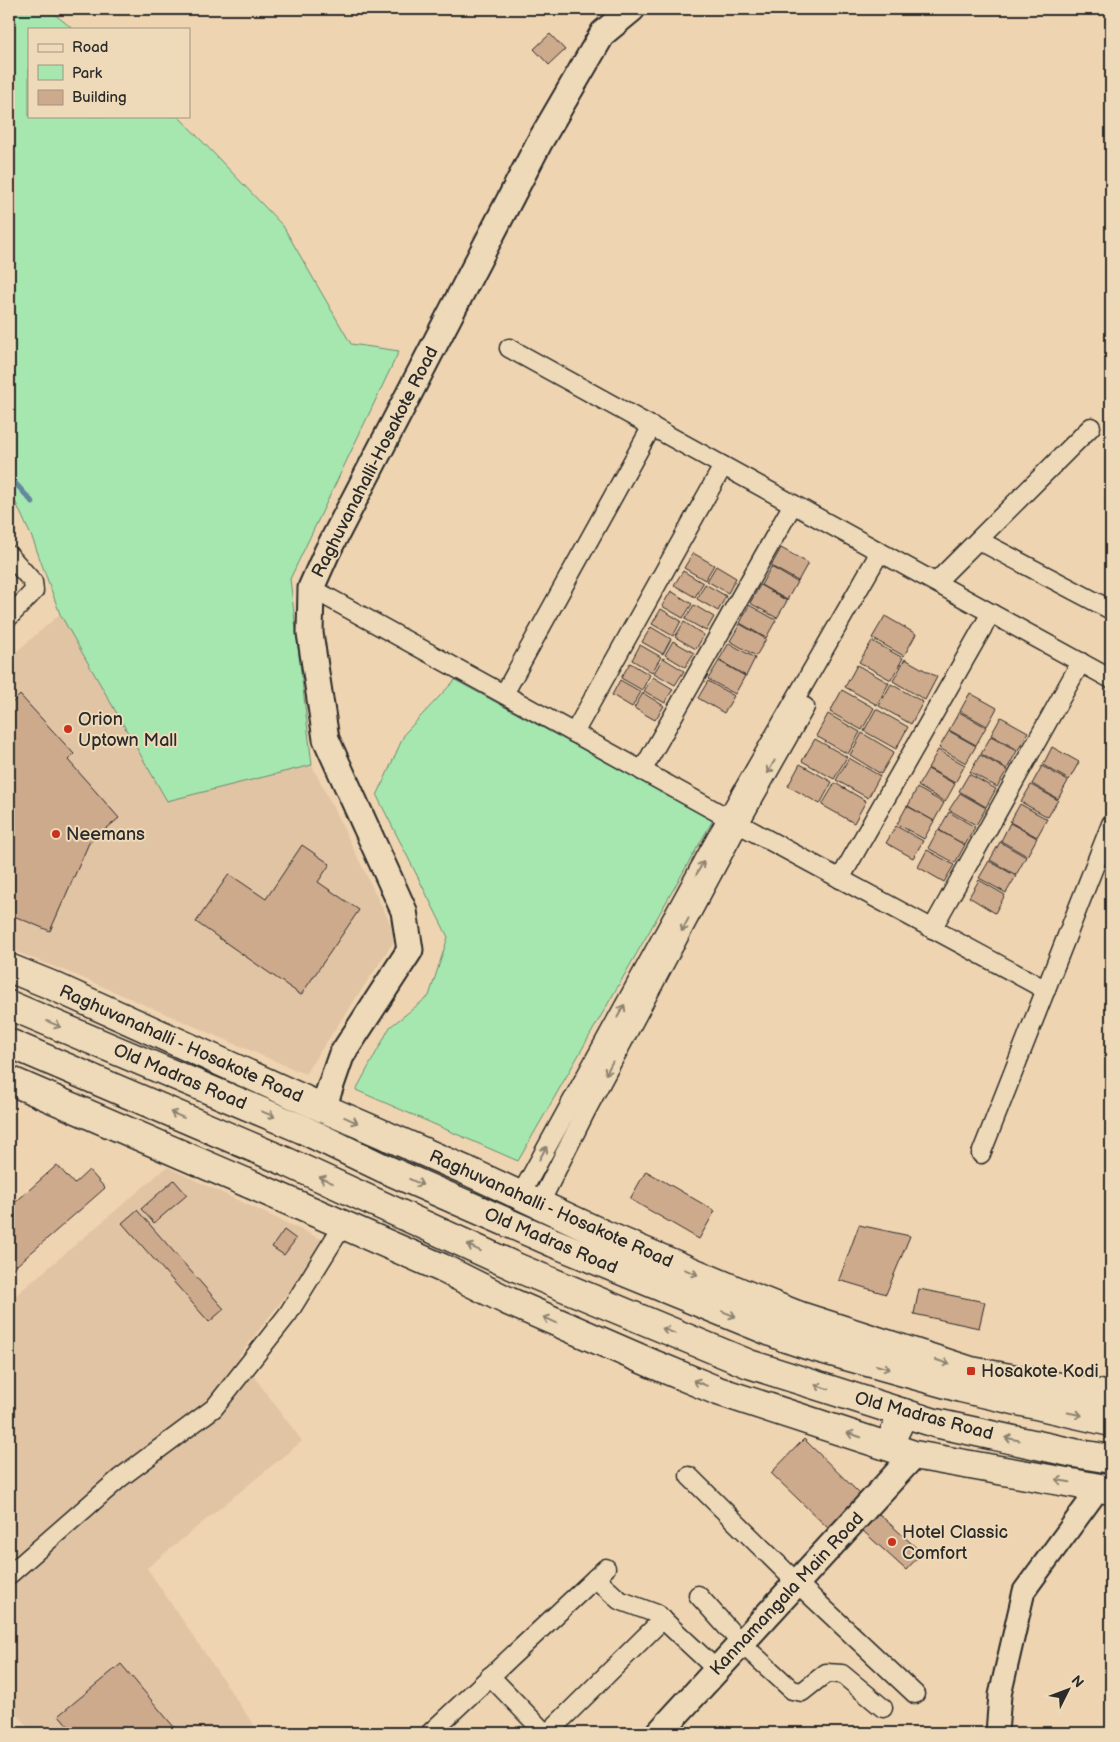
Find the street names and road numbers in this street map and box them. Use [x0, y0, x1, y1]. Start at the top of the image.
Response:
street label: Raghuvanahalli-Hosakote Road [307, 343, 443, 581]
street label: Raghuvanahalli - Hosakote Road [56, 981, 306, 1107]
street label: Old Madras Road [110, 1040, 250, 1114]
street label: Raghuvanahalli - Hosakote Road [426, 1146, 676, 1272]
street label: Old Madras Road [481, 1204, 621, 1278]
street label: Old Madras Road [852, 1387, 996, 1445]
street label: Kannamangala Main Road [706, 1508, 868, 1680]

